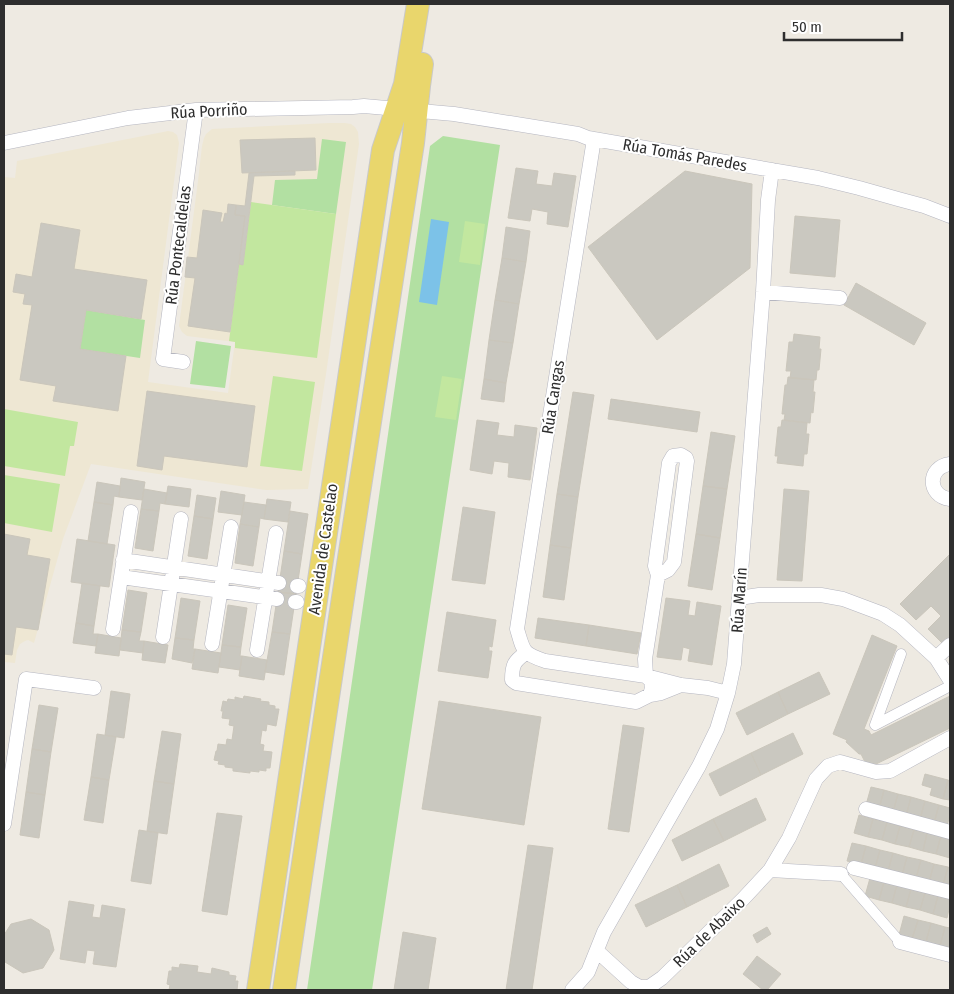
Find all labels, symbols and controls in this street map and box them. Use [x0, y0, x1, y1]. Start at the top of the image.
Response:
scale bar [784, 10, 902, 42]
text: 50 m [792, 18, 822, 36]
street label: Rúa Porriño [170, 99, 248, 123]
street label: Rúa Tomás Paredes [621, 135, 749, 175]
street label: Rúa Pontecaldelas [161, 184, 195, 306]
street label: Rúa Cangas [538, 358, 568, 435]
street label: Avenida de Castelao [304, 482, 342, 616]
street label: Rúa Marín [727, 566, 751, 634]
street label: Rúa de Abaixo [669, 893, 749, 971]

